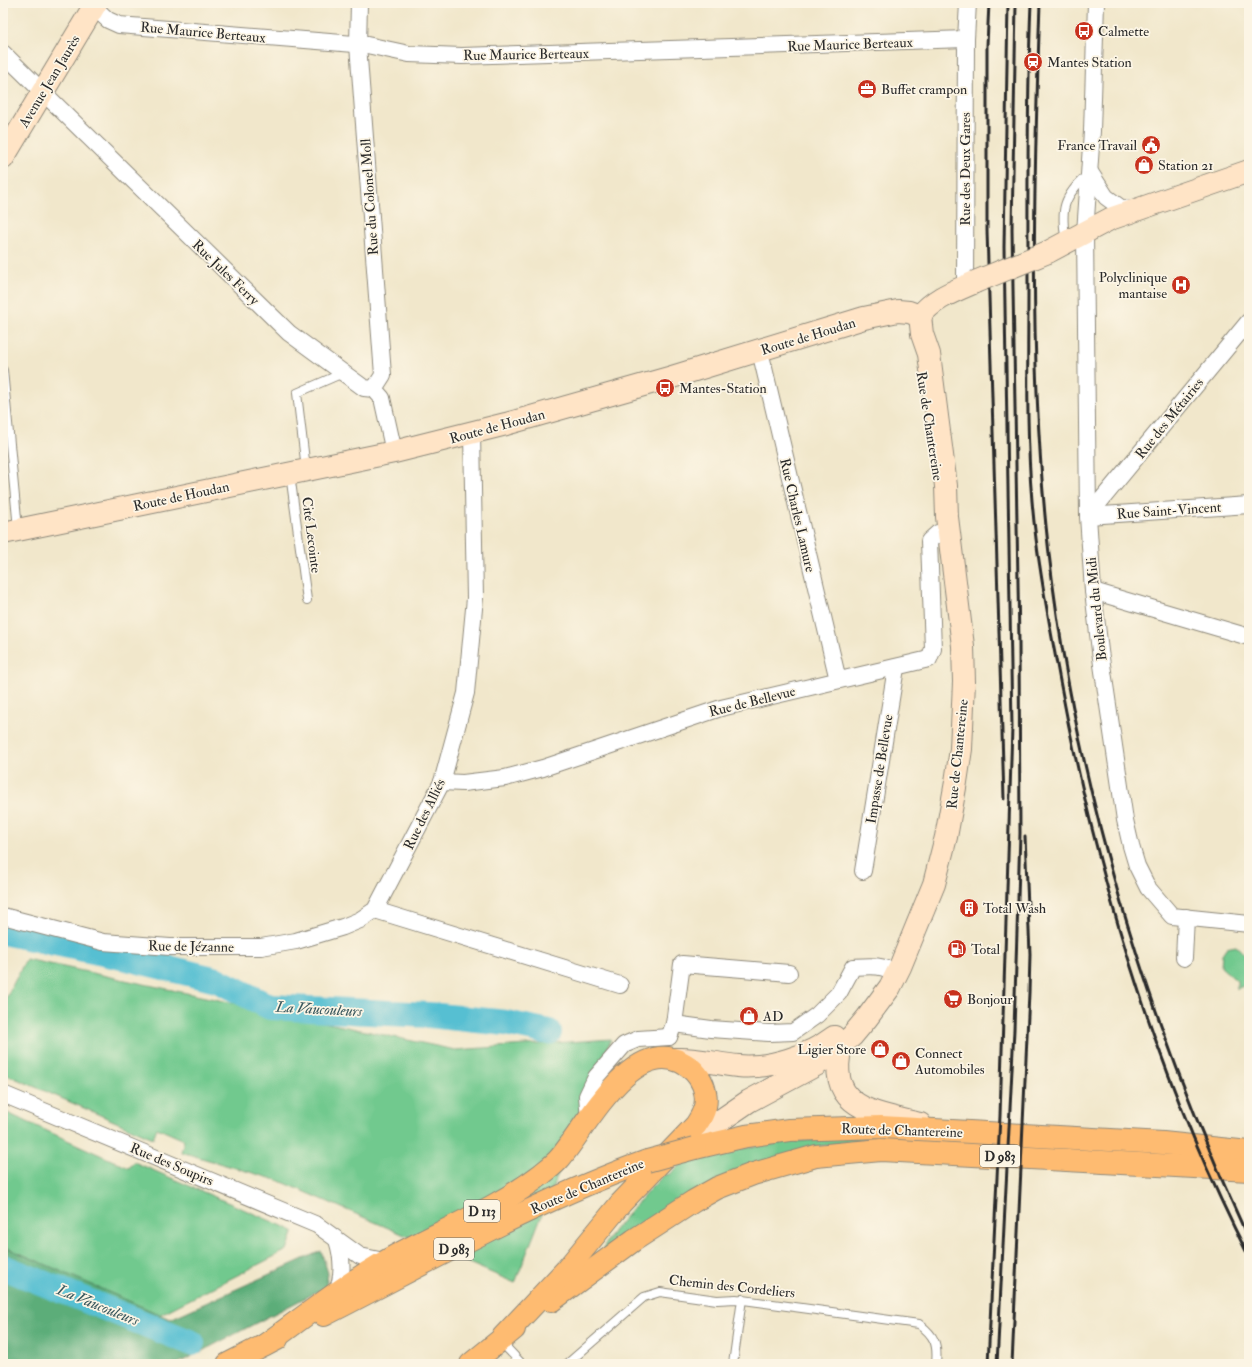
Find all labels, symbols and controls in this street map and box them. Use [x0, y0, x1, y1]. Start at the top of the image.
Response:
street label: Rue Maurice Berteaux [140, 19, 267, 47]
bus stop icon: Calmette [1073, 20, 1095, 42]
place label: Calmette [1098, 23, 1149, 40]
street label: Avenue Jean Jaurès [15, 32, 84, 131]
street label: Rue Maurice Berteaux [787, 34, 914, 55]
street label: Rue Maurice Berteaux [463, 45, 590, 64]
station icon: Mantes Station [1022, 51, 1044, 73]
place label: Mantes Station [1047, 54, 1132, 71]
office icon: Buffet crampon [856, 78, 878, 100]
place label: Buffet crampon [881, 81, 967, 99]
street label: Rue des Deux Gares [957, 112, 974, 226]
public building icon: France Travail [1140, 134, 1162, 156]
place label: France Travail [1057, 137, 1137, 154]
street label: Rue du Colonel Moll [357, 138, 382, 256]
shop icon: Station 21 [1133, 154, 1155, 176]
place label: Station 21 [1158, 157, 1213, 174]
street label: Rue Jules Ferry [188, 236, 263, 310]
place label: Polyclinique mantaise [1099, 269, 1167, 302]
hospital icon: Polyclinique mantaise [1170, 274, 1192, 296]
street label: Route de Houdan [759, 314, 857, 359]
street label: Rue de Chantereine [912, 370, 947, 482]
street label: Rue des Métairies [1132, 374, 1207, 462]
bus stop icon: Mantes-Station [654, 377, 676, 399]
place label: Mantes-Station [679, 380, 767, 397]
street label: Route de Houdan [448, 406, 547, 447]
street label: Rue Charles Lamure [776, 456, 819, 574]
street label: Route de Houdan [131, 478, 231, 515]
street label: Cité Lecointe [298, 496, 325, 574]
street label: Rue Saint-Vincent [1116, 498, 1222, 523]
street label: Boulevard du Midi [1083, 556, 1110, 662]
street label: Rue de Bellevue [707, 682, 797, 720]
street label: Rue de Chantereine [943, 698, 972, 810]
street label: Impasse de Bellevue [862, 713, 898, 825]
street label: Rue des Alliés [400, 776, 449, 852]
building icon: Total Wash [958, 897, 980, 919]
place label: Total Wash [983, 900, 1047, 917]
street label: Rue de Jézanne [148, 937, 234, 956]
fuel station icon: Total [946, 938, 968, 960]
place label: Total [971, 941, 1001, 958]
supermarket icon: Bonjour [942, 988, 964, 1010]
place label: Bonjour [967, 991, 1013, 1008]
water label: La Vaucouleurs [274, 998, 364, 1021]
shop icon: AD [738, 1005, 760, 1027]
place label: AD [762, 1008, 783, 1025]
shop icon: Ligier Store [869, 1038, 891, 1060]
place label: Ligier Store [798, 1041, 866, 1058]
place label: Connect Automobiles [914, 1045, 985, 1078]
shop icon: Connect Automobiles [890, 1050, 912, 1072]
street label: Route de Chantereine [841, 1120, 963, 1141]
street label: Rue des Soupirs [127, 1139, 216, 1191]
road number: D 983 [980, 1145, 1020, 1167]
street label: Route de Chantereine [528, 1155, 647, 1218]
road number: D 113 [464, 1200, 500, 1222]
road number: D 983 [434, 1238, 474, 1260]
street label: Chemin des Cordeliers [668, 1271, 796, 1302]
water label: La Vaucouleurs [53, 1280, 142, 1331]

